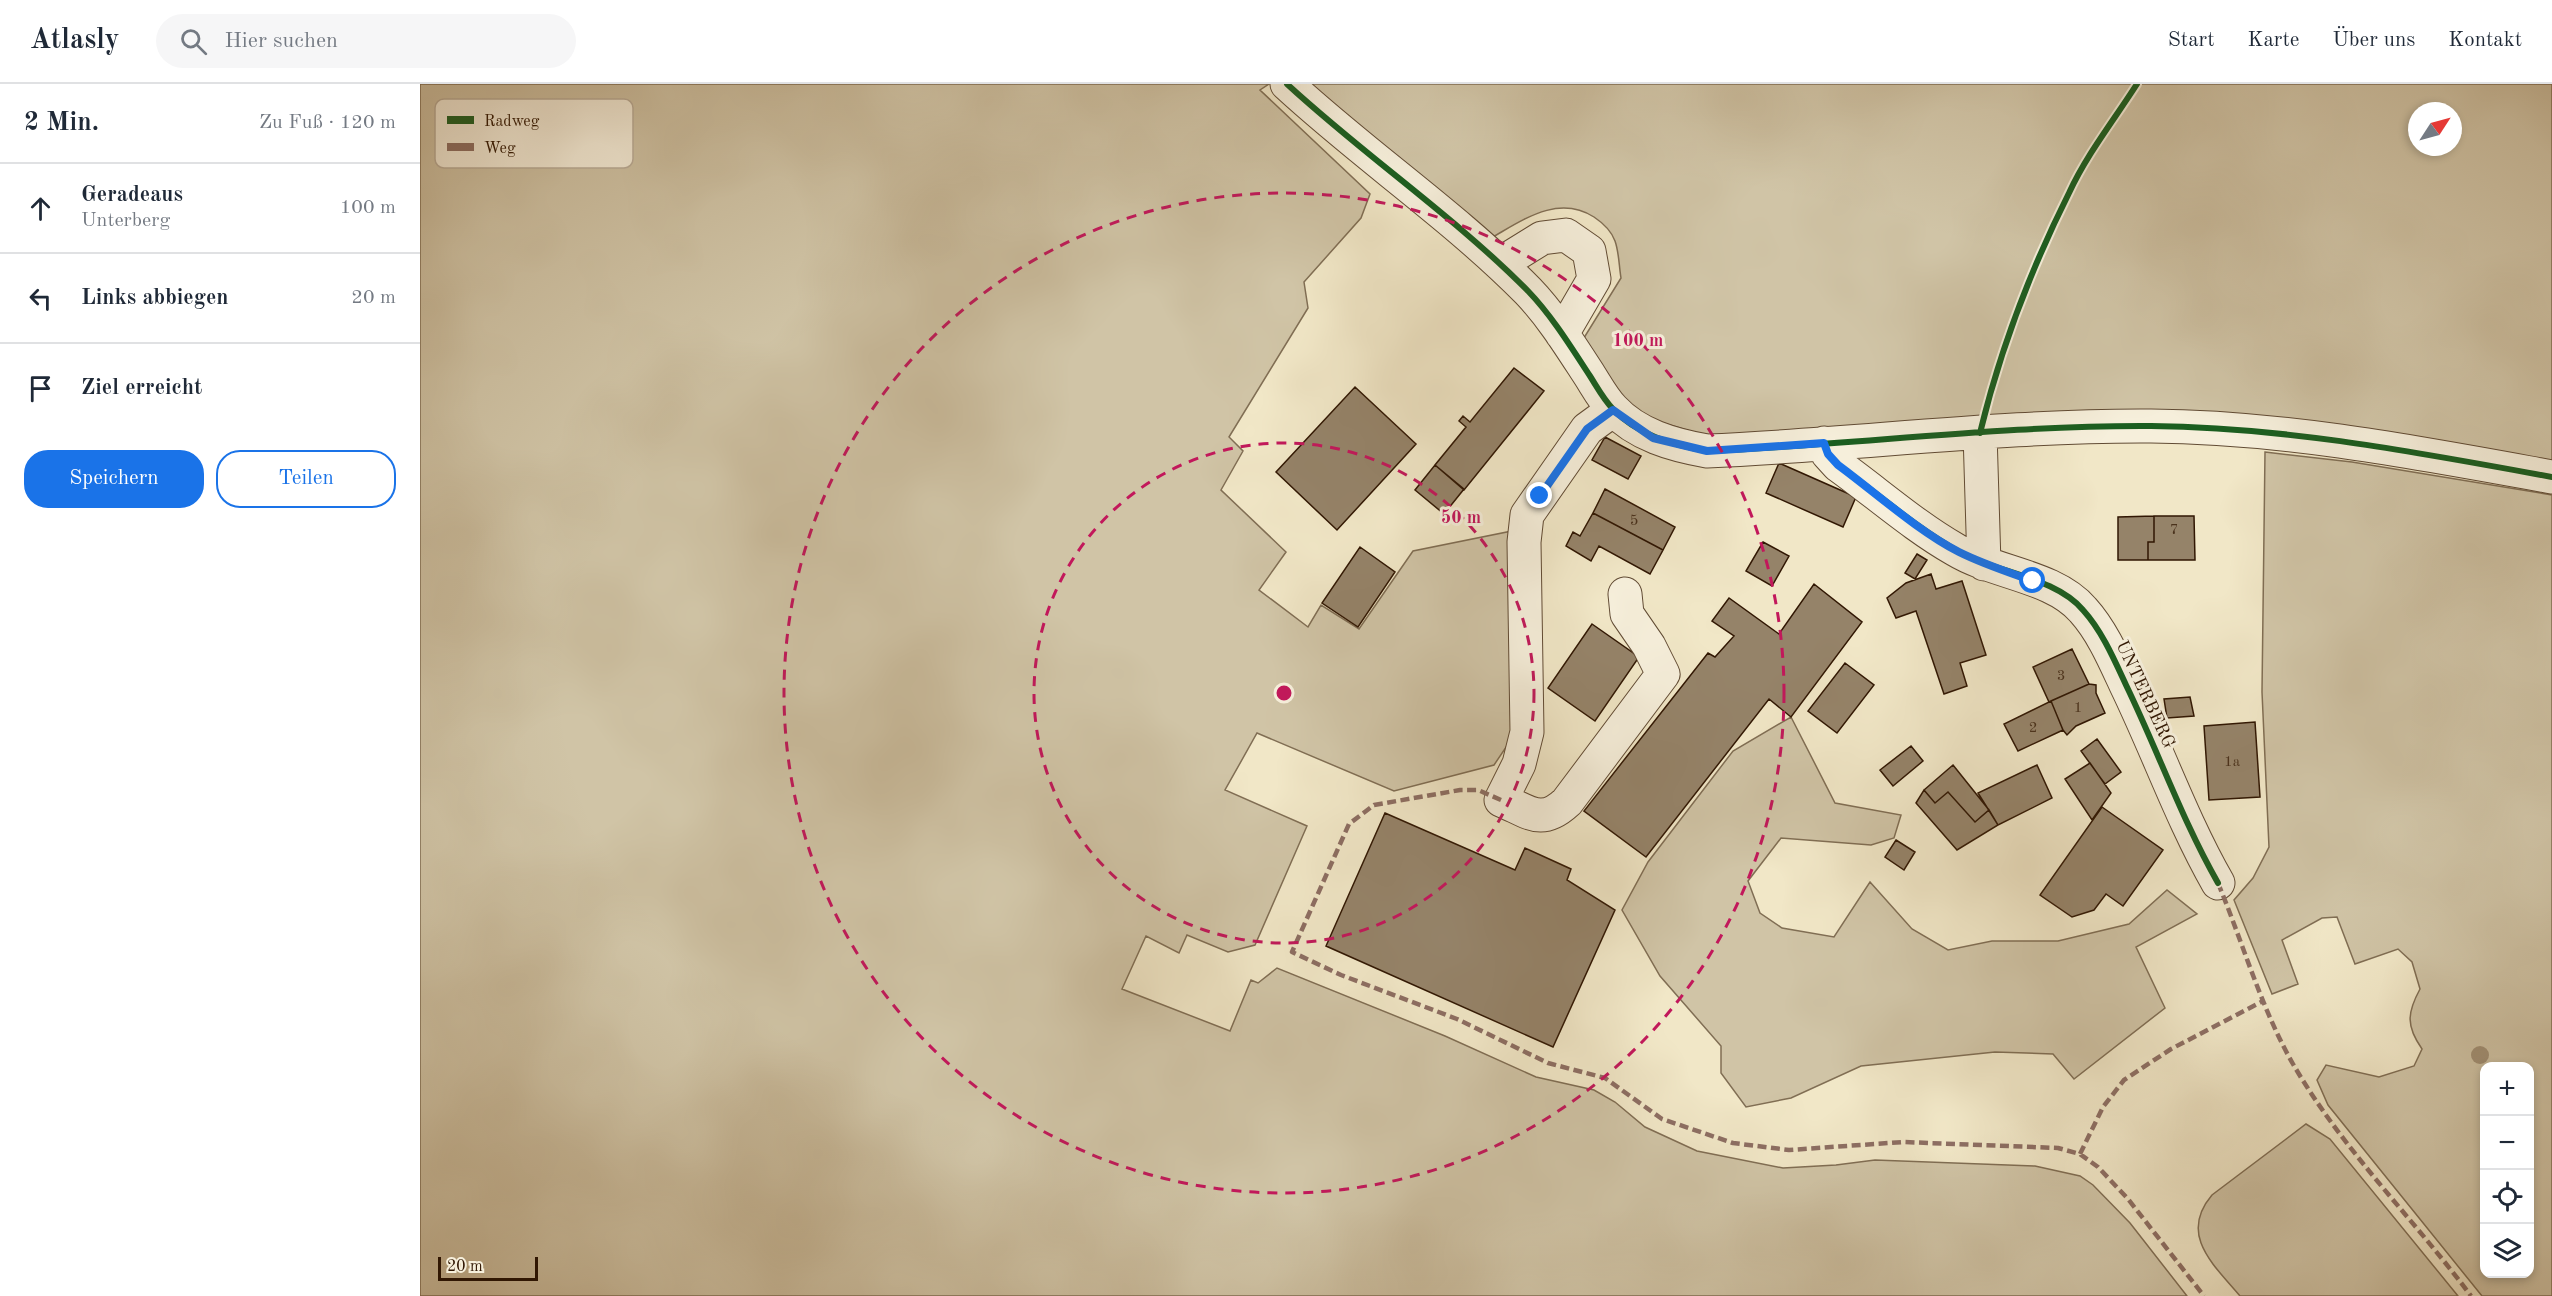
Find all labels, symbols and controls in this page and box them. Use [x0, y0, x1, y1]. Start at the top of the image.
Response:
search box [156, 14, 576, 68]
icon: search [177, 25, 210, 58]
text: Atlasly [30, 27, 120, 55]
text: Hier suchen [225, 30, 338, 52]
text: Start [2168, 30, 2215, 51]
text: Karte [2248, 30, 2299, 51]
text: Über uns [2332, 30, 2415, 51]
text: Kontakt [2448, 30, 2522, 51]
legend [435, 99, 633, 168]
north arrow [2408, 102, 2462, 156]
text: 2 Min. [24, 110, 99, 136]
text: Zu Fuß · 120 m [259, 113, 396, 133]
text: Radweg [484, 114, 540, 130]
text: Weg [484, 141, 516, 157]
text: Geradeaus [81, 184, 183, 206]
icon: ahead [24, 192, 57, 225]
text: 100 m [340, 198, 396, 218]
text: Unterberg [81, 211, 170, 231]
icon: left [24, 282, 57, 315]
text: Links abbiegen [81, 287, 229, 309]
text: 20 m [351, 288, 396, 308]
text: 100 m [1613, 332, 1663, 350]
icon: arrive [24, 372, 57, 405]
text: Ziel erreicht [81, 377, 202, 399]
button: Speichern [24, 450, 204, 508]
button: Teilen [216, 450, 396, 508]
route end [1526, 482, 1552, 508]
text: 50 m [1441, 509, 1481, 527]
house number: 5 [1630, 514, 1638, 529]
house number: 7 [2170, 523, 2178, 538]
route start [2019, 567, 2045, 593]
street label: UNTERBERG [2112, 638, 2178, 751]
house number: 3 [2057, 669, 2065, 684]
centre of rings [1274, 683, 1294, 703]
house number: 1 [2074, 701, 2082, 716]
house number: 2 [2029, 721, 2037, 736]
house number: 1a [2224, 755, 2241, 770]
map controls [2480, 1062, 2534, 1278]
button: + [2480, 1062, 2534, 1116]
button: − [2480, 1116, 2534, 1170]
button: locate [2480, 1170, 2534, 1224]
button: layers [2480, 1224, 2534, 1278]
scale bar [438, 1254, 538, 1282]
text: 20 m [447, 1259, 483, 1275]

